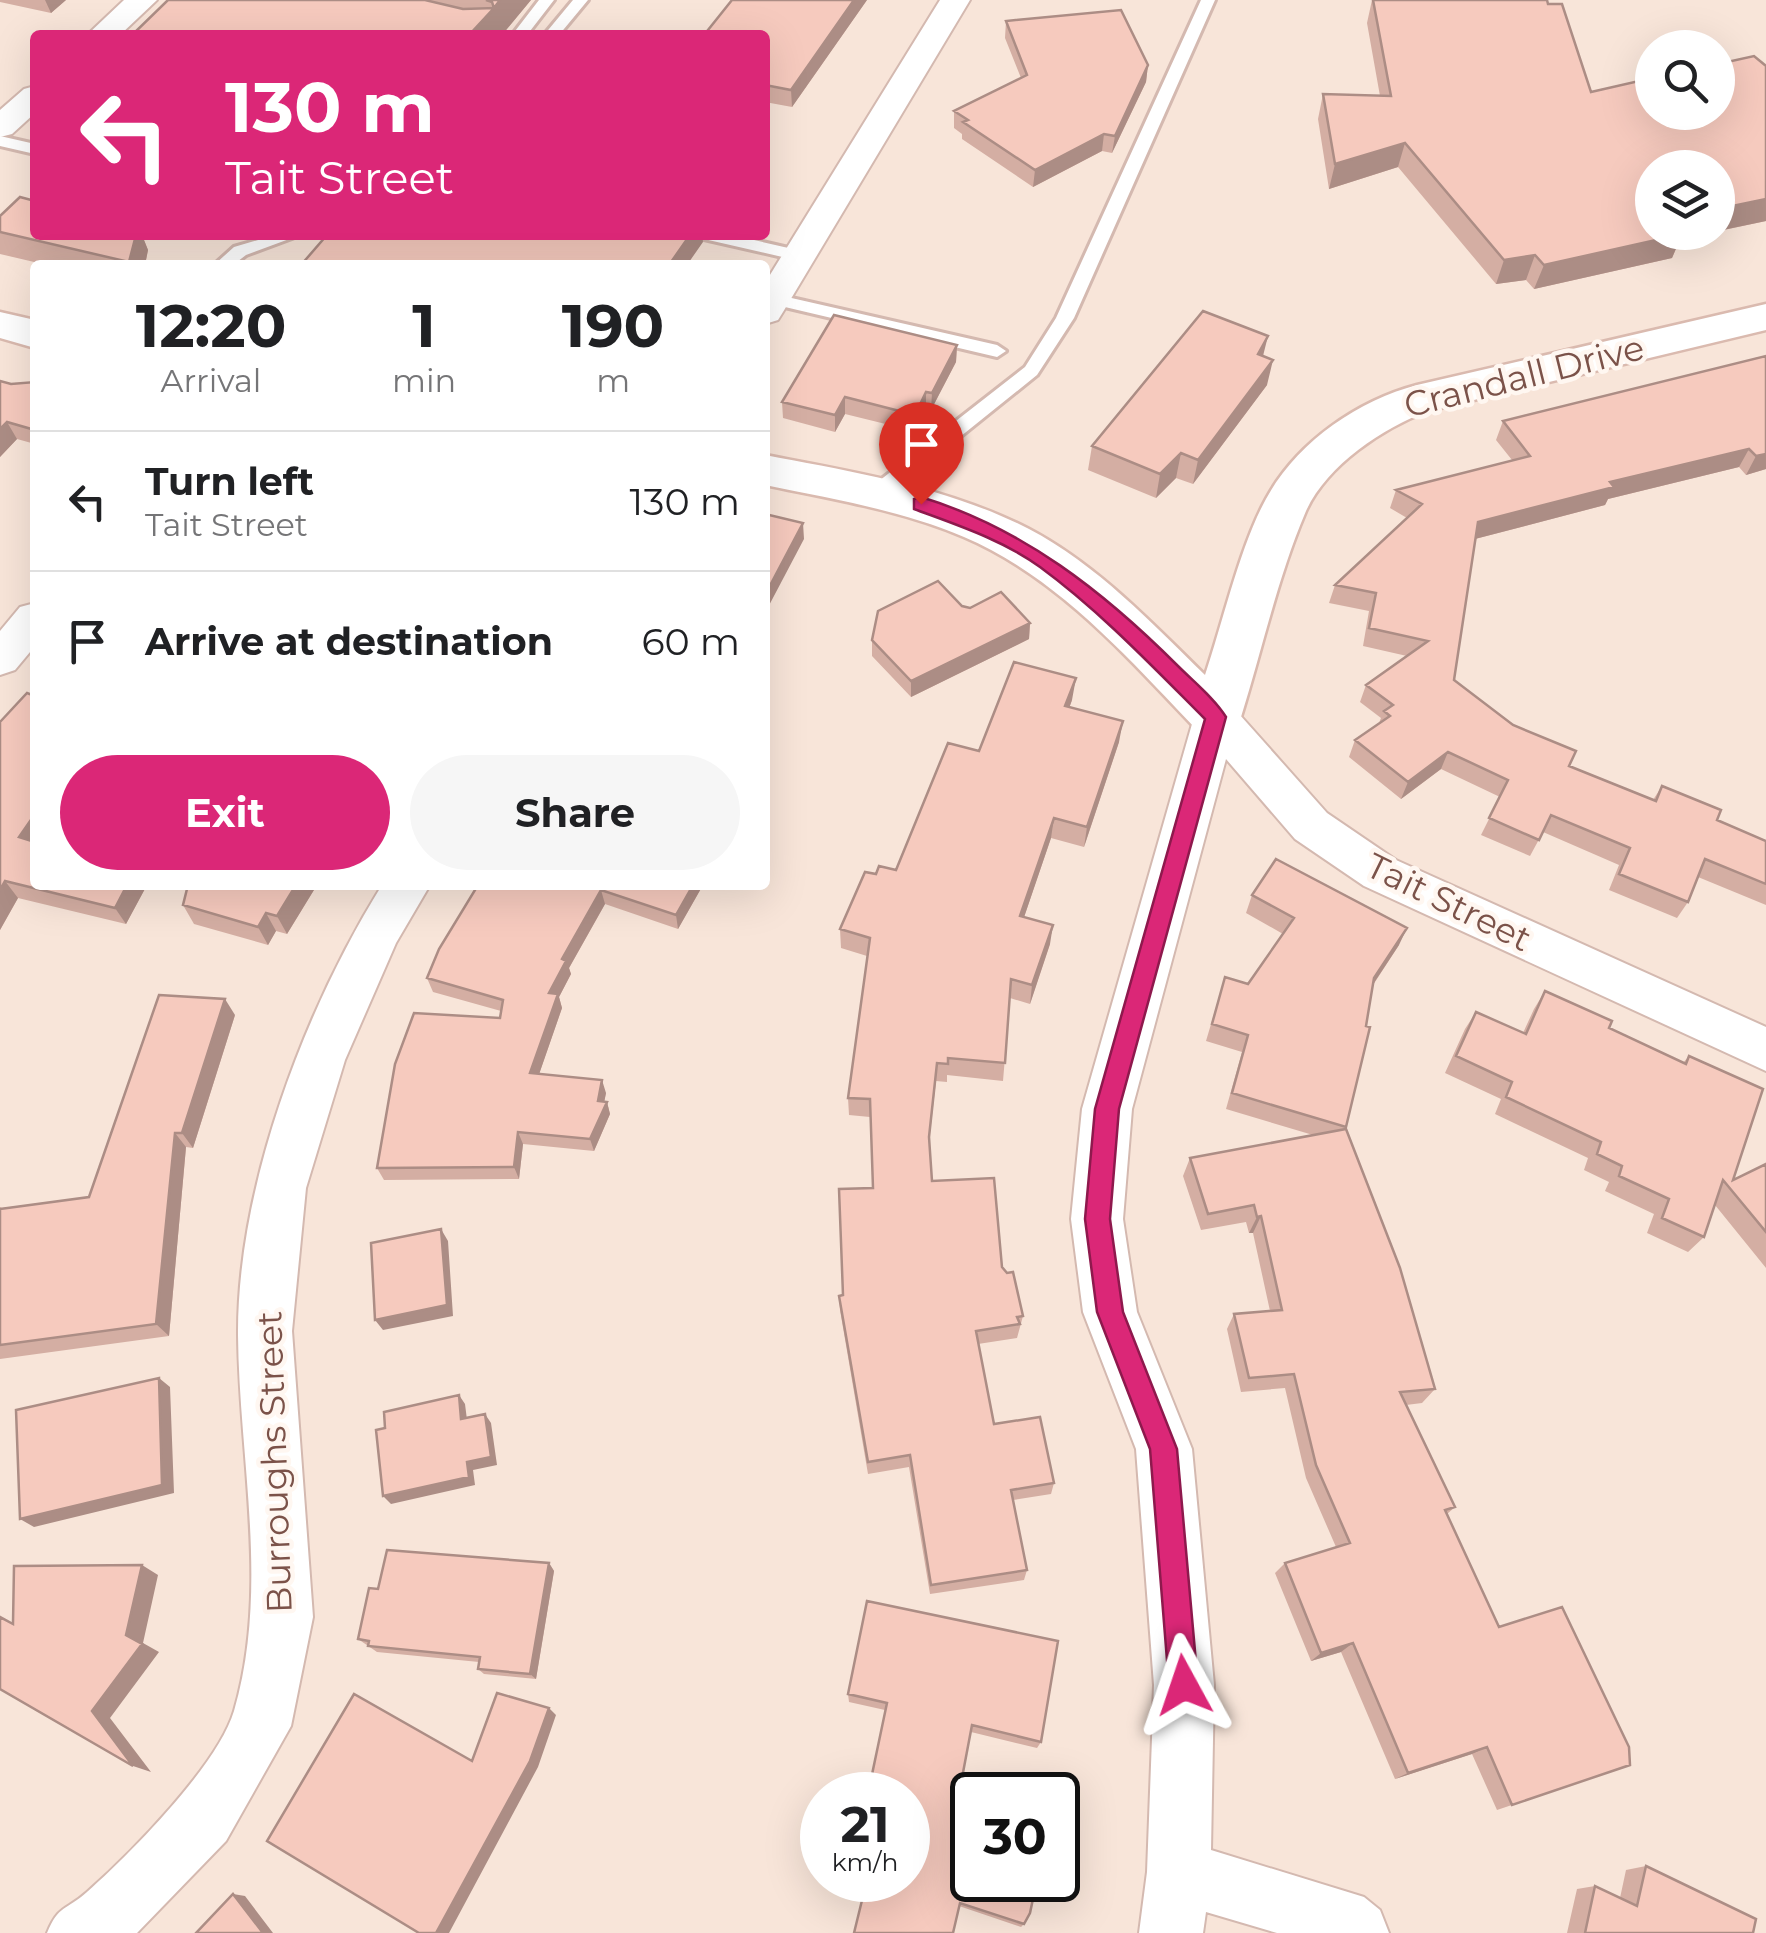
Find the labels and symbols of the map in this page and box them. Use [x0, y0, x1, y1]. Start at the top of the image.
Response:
street label: Crandall Drive [1400, 325, 1648, 427]
pin [879, 402, 964, 505]
street label: Tait Street [1360, 844, 1538, 960]
street label: Burroughs Street [247, 1310, 301, 1614]
position arrow [1132, 1633, 1236, 1737]
speed limit sign: 30 [950, 1772, 1080, 1902]

